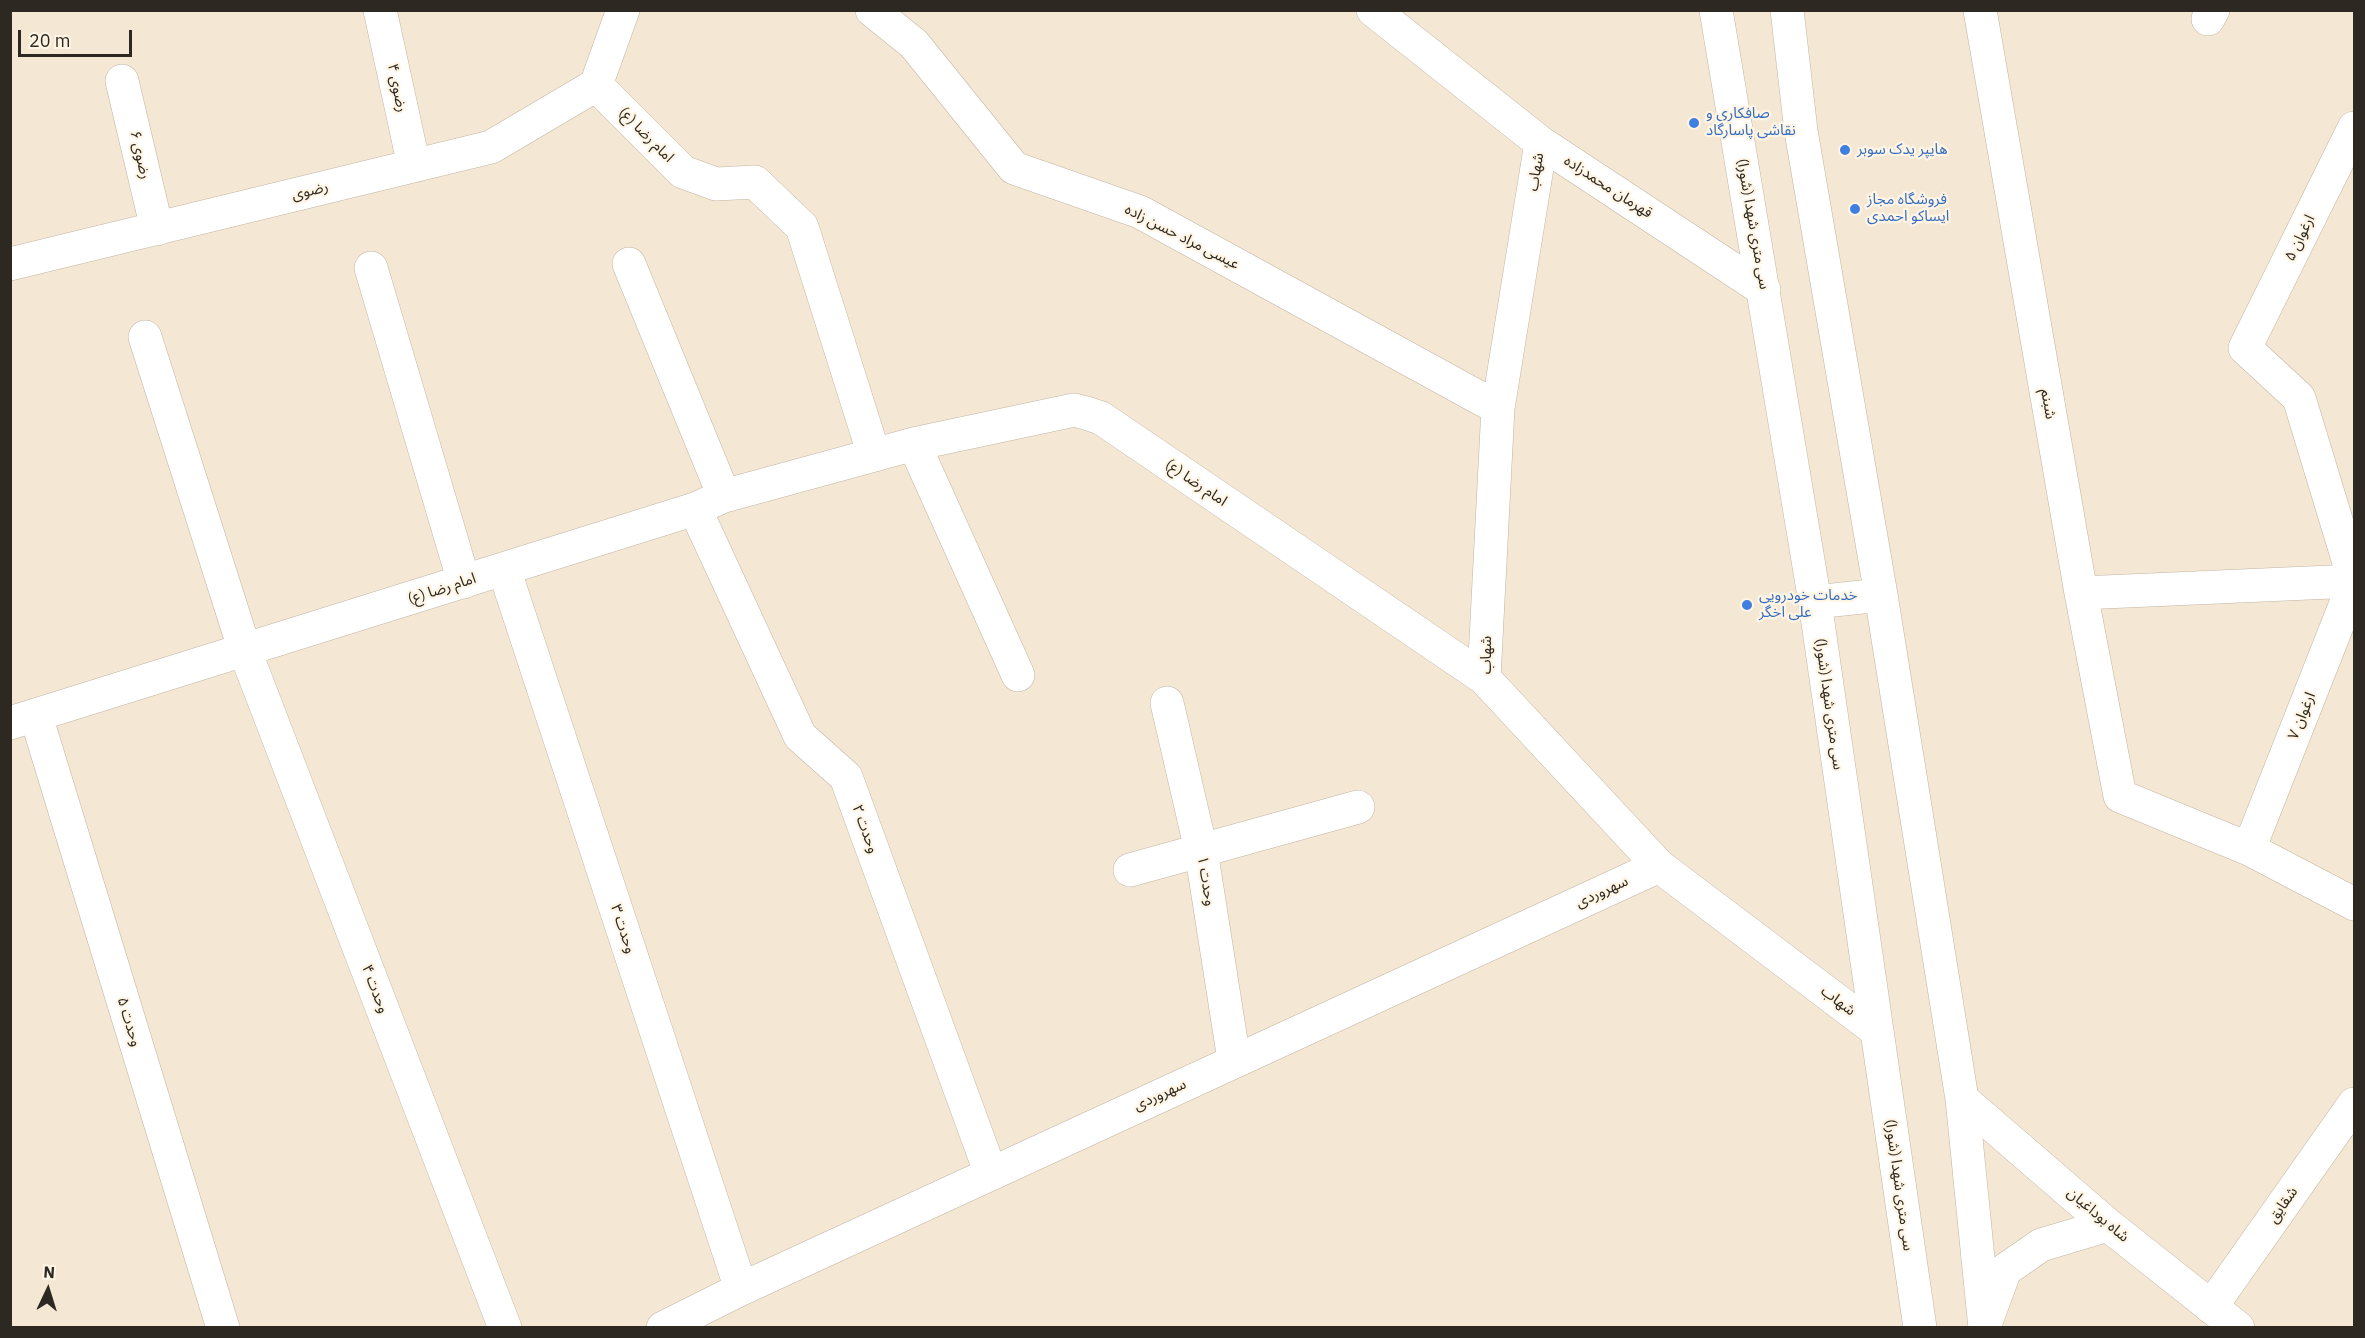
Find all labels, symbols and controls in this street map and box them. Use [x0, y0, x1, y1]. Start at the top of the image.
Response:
scale bar [21, 18, 135, 56]
text: 20 m [29, 29, 71, 52]
street label: رضوی ۴ [383, 62, 411, 114]
street label: امام رضا (ع) [615, 104, 677, 166]
place label: صافکاری و نقاشی پاسارگاد [1706, 105, 1796, 140]
marker: صافکاری و نقاشی پاسارگاد [1687, 116, 1701, 130]
street label: رضوی ۶ [126, 129, 154, 181]
place label: هایپر یدک سوبر [1857, 141, 1948, 159]
marker: هایپر یدک سوبر [1838, 143, 1852, 157]
street label: شهاب [1524, 152, 1548, 192]
street label: قهرمان محمدزاده [1560, 152, 1656, 222]
street label: سی متری شهدا (شورا) [1733, 157, 1773, 291]
street label: رضوی [290, 178, 330, 204]
place label: فروشگاه مجاز ایساکو احمدی [1867, 191, 1949, 226]
street label: عیسی مراد حسن زاده [1122, 200, 1242, 274]
marker: فروشگاه مجاز ایساکو احمدی [1848, 202, 1862, 216]
street label: ارغوان ۵ [2281, 212, 2319, 264]
street label: شبنم [2036, 387, 2060, 421]
street label: امام رضا (ع) [1162, 456, 1230, 510]
street label: امام رضا (ع) [406, 570, 478, 608]
place label: خدمات خودرویی علی اخگر [1759, 587, 1857, 622]
marker: خدمات خودرویی علی اخگر [1740, 598, 1754, 612]
street label: شهاب [1478, 636, 1496, 674]
street label: سی متری شهدا (شورا) [1811, 637, 1847, 771]
street label: ارغوان ۷ [2284, 690, 2320, 742]
street label: وحدت ۲ [848, 802, 882, 856]
street label: وحدت ۱ [1193, 855, 1219, 907]
street label: سهروردی [1573, 872, 1631, 912]
street label: وحدت ۳ [607, 902, 639, 956]
street label: وحدت ۴ [358, 962, 392, 1016]
street label: شهاب [1817, 982, 1859, 1020]
street label: وحدت ۵ [113, 995, 145, 1049]
street label: سهروردی [1131, 1075, 1189, 1115]
street label: سی متری شهدا (شورا) [1881, 1118, 1917, 1252]
street label: شقایق [2264, 1183, 2302, 1227]
street label: شاه بوداغیان [2063, 1184, 2133, 1246]
north arrow [18, 1260, 78, 1320]
text: N [43, 1262, 56, 1282]

